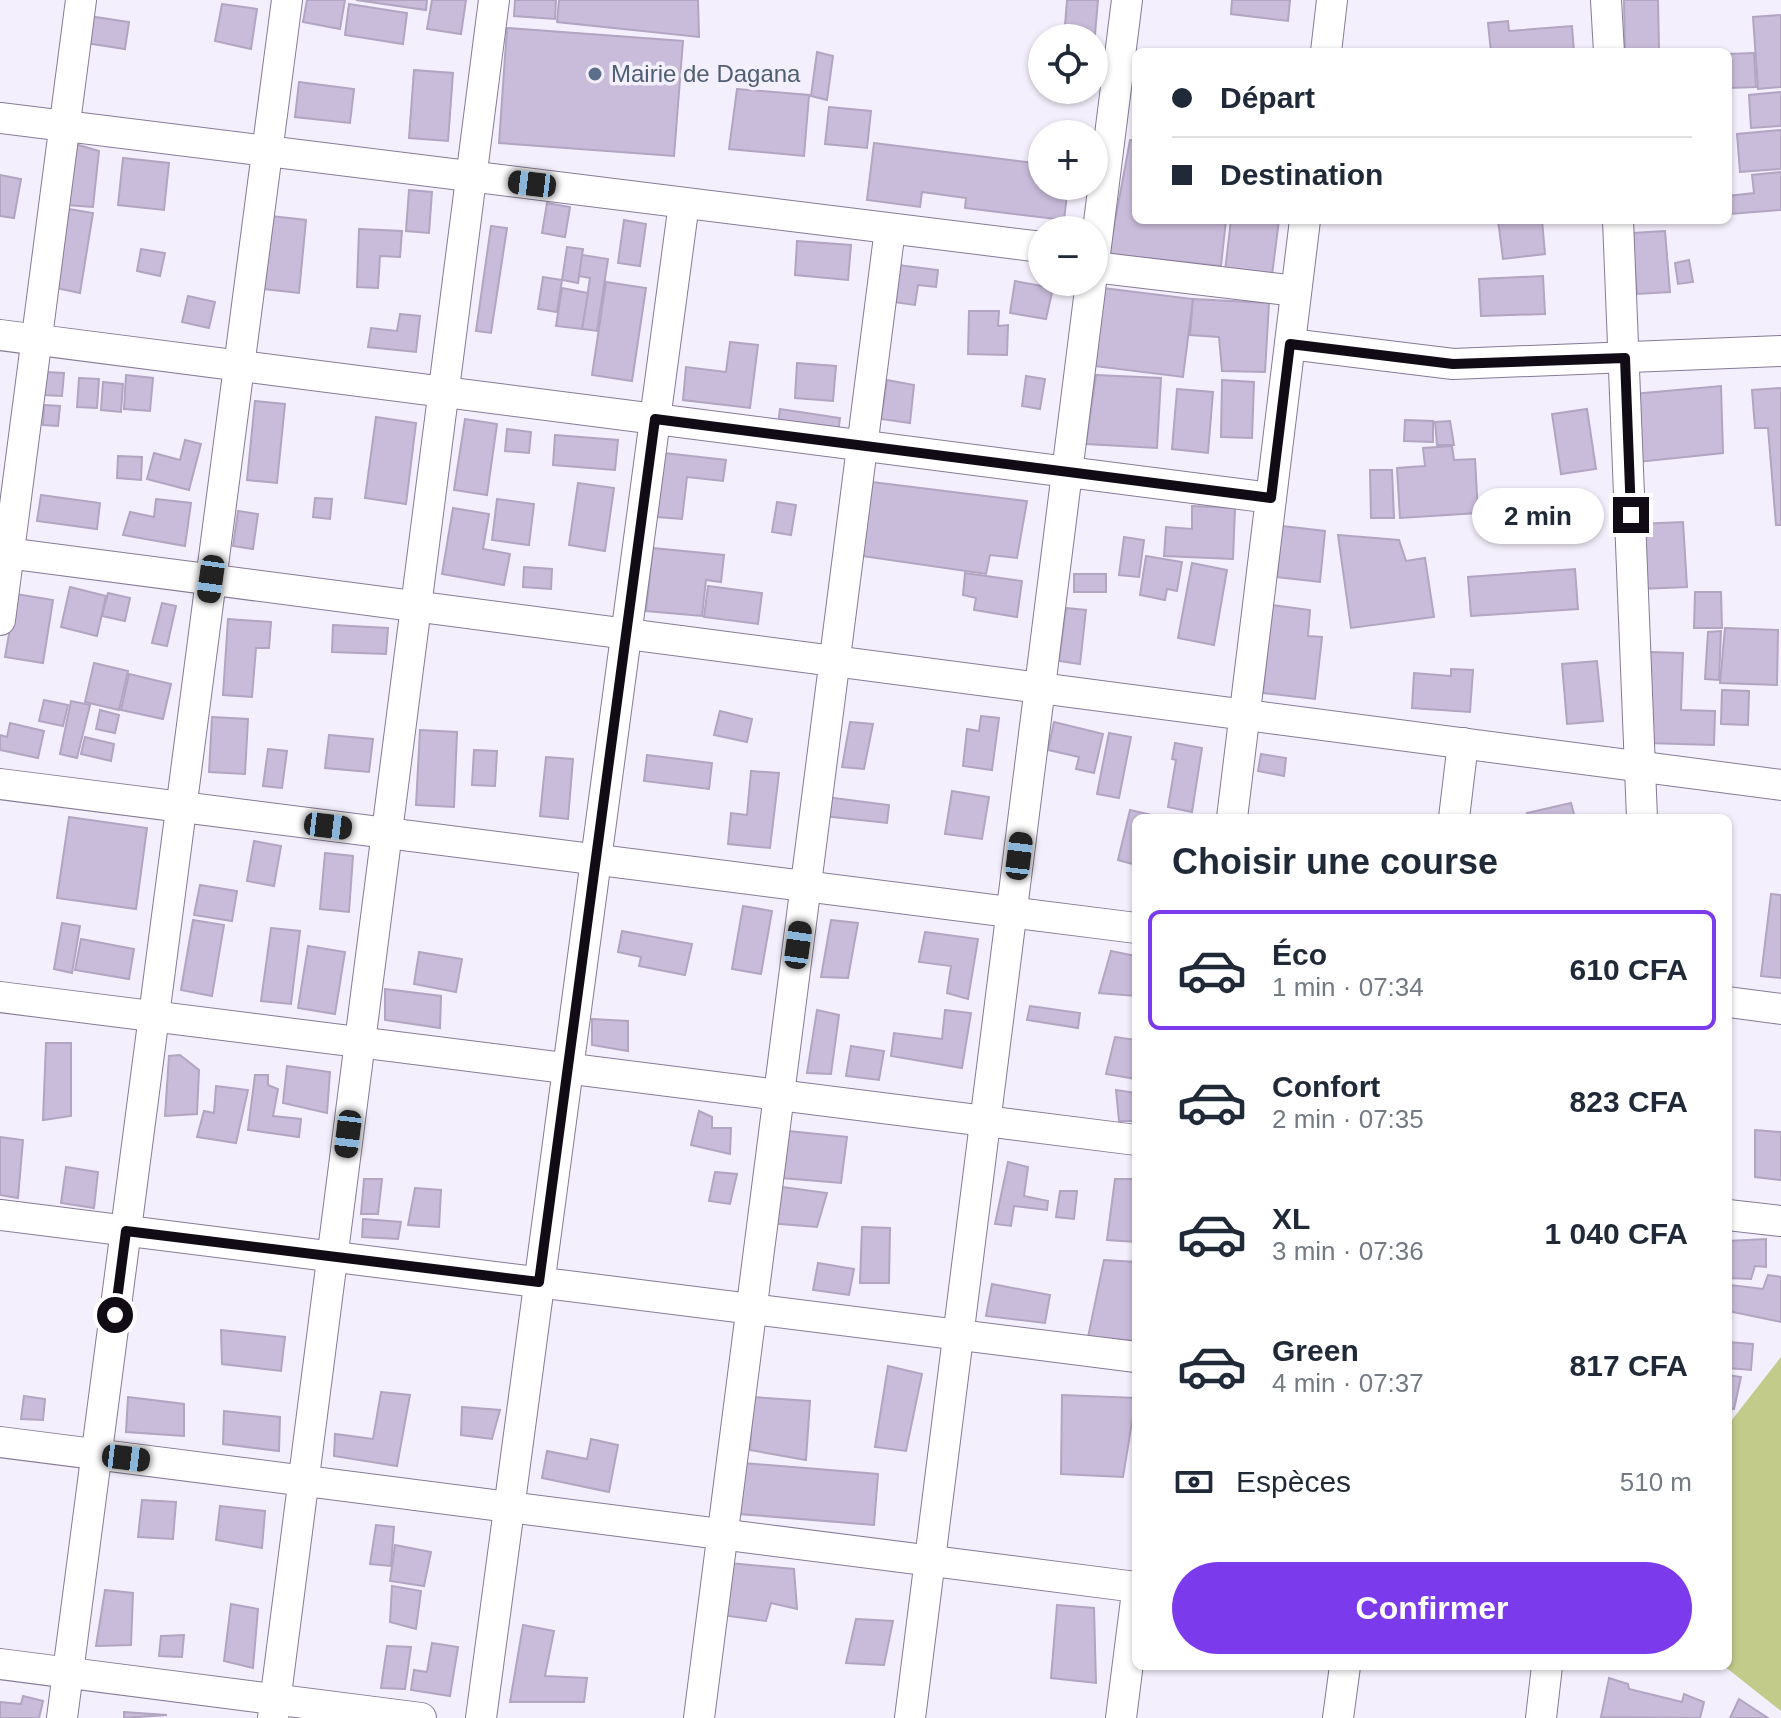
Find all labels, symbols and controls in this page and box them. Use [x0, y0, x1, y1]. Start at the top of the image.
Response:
map controls [1028, 24, 1108, 296]
button: locate [1028, 24, 1108, 104]
place label: Mairie de Dagana [611, 60, 801, 87]
marker: Mairie de Dagana [586, 65, 604, 83]
text: Départ [1220, 81, 1315, 114]
button: + [1028, 120, 1108, 200]
text: Destination [1220, 158, 1383, 191]
car [507, 169, 557, 199]
button: − [1028, 216, 1108, 296]
callout: 2 min [1471, 487, 1603, 543]
route end [1613, 497, 1649, 533]
text: 2 min [1504, 501, 1572, 531]
car [196, 554, 226, 604]
car [303, 811, 353, 841]
car [1004, 831, 1034, 881]
text: Choisir une course [1172, 841, 1498, 882]
car [783, 920, 813, 970]
icon: car [1176, 934, 1248, 1006]
text: Éco [1272, 938, 1327, 971]
text: 610 CFA [1570, 953, 1688, 986]
text: 1 min · 07:34 [1272, 972, 1424, 1002]
icon: car [1176, 1066, 1248, 1138]
text: Confort [1272, 1070, 1380, 1103]
text: 823 CFA [1570, 1085, 1688, 1118]
text: 2 min · 07:35 [1272, 1104, 1424, 1134]
car [333, 1109, 363, 1159]
icon: car [1176, 1198, 1248, 1270]
text: XL [1272, 1202, 1310, 1235]
text: 1 040 CFA [1545, 1217, 1688, 1250]
text: 3 min · 07:36 [1272, 1236, 1424, 1266]
route start [97, 1297, 133, 1333]
icon: car [1176, 1330, 1248, 1402]
text: Green [1272, 1334, 1359, 1367]
text: 817 CFA [1570, 1349, 1688, 1382]
text: 4 min · 07:37 [1272, 1368, 1424, 1398]
car [101, 1443, 151, 1473]
icon: cash [1172, 1460, 1216, 1504]
text: Espèces [1236, 1465, 1351, 1498]
text: 510 m [1620, 1467, 1692, 1497]
button: Confirmer [1172, 1562, 1692, 1654]

